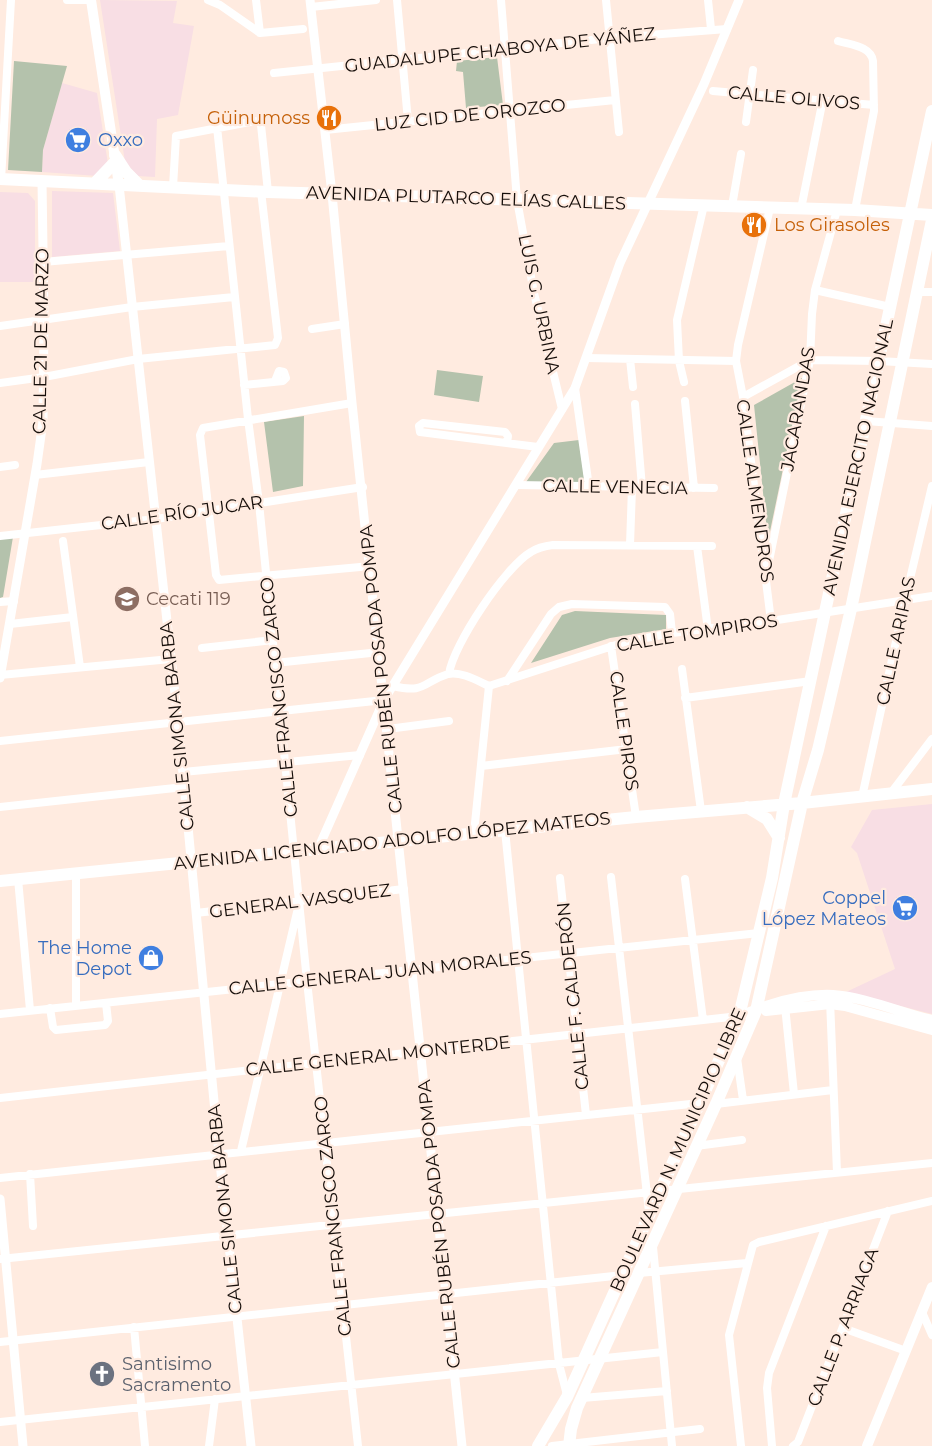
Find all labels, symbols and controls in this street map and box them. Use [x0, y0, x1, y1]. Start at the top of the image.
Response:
street label: GUADALUPE CHABOYA DE YÁÑEZ [343, 23, 657, 77]
street label: CALLE OLIVOS [727, 81, 861, 115]
street label: LUZ CID DE OROZCO [373, 94, 567, 136]
restaurant icon: Güinumoss [314, 103, 344, 133]
place label: Güinumoss [207, 107, 310, 129]
supermarket icon: Oxxo [63, 125, 93, 155]
place label: Oxxo [98, 129, 143, 151]
street label: AVENIDA PLUTARCO ELÍAS CALLES [306, 181, 626, 215]
restaurant icon: Los Girasoles [739, 210, 769, 240]
place label: Los Girasoles [774, 214, 890, 236]
street label: LUIS G. URBINA [513, 232, 565, 376]
street label: CALLE 21 DE MARZO [28, 248, 54, 434]
street label: AVENIDA EJERCITO NACIONAL [818, 316, 898, 597]
street label: JACARANDAS [776, 345, 820, 474]
street label: CALLE ALMENDROS [731, 398, 779, 584]
street label: CALLE VENECIA [542, 475, 688, 499]
street label: CALLE RÍO JUCAR [100, 491, 264, 535]
street label: CALLE RUBÉN POSADA POMPA [355, 524, 407, 814]
street label: CALLE ARIPAS [872, 575, 920, 707]
street label: CALLE FRANCISCO ZARCO [255, 576, 303, 818]
school or university icon: Cecati 119 [112, 584, 142, 614]
place label: Cecati 119 [146, 588, 231, 610]
street label: CALLE TOMPIROS [615, 609, 779, 657]
street label: CALLE SIMONA BARBA [155, 620, 199, 832]
street label: CALLE PIROS [605, 670, 643, 792]
street label: AVENIDA LICENCIADO ADOLFO LÓPEZ MATEOS [172, 807, 612, 875]
street label: GENERAL VASQUEZ [208, 879, 392, 923]
place label: Coppel López Mateos [762, 887, 886, 930]
supermarket icon: Coppel López Mateos [890, 893, 920, 923]
street label: CALLE F. CALDERÓN [552, 901, 594, 1091]
place label: The Home Depot [38, 937, 132, 980]
shop icon: The Home Depot [136, 943, 166, 973]
street label: CALLE GENERAL JUAN MORALES [227, 946, 533, 1000]
street label: BOULEVARD N. MUNICIPIO LIBRE [605, 1005, 751, 1295]
street label: CALLE GENERAL MONTERDE [244, 1031, 512, 1081]
street label: CALLE RUBÉN POSADA POMPA [413, 1079, 465, 1369]
street label: CALLE FRANCISCO ZARCO [309, 1095, 357, 1337]
street label: CALLE SIMONA BARBA [203, 1103, 247, 1315]
street label: CALLE P. ARRIAGA [803, 1244, 883, 1409]
place label: Santisimo Sacramento [122, 1353, 231, 1396]
church icon: Santisimo Sacramento [87, 1359, 117, 1389]

